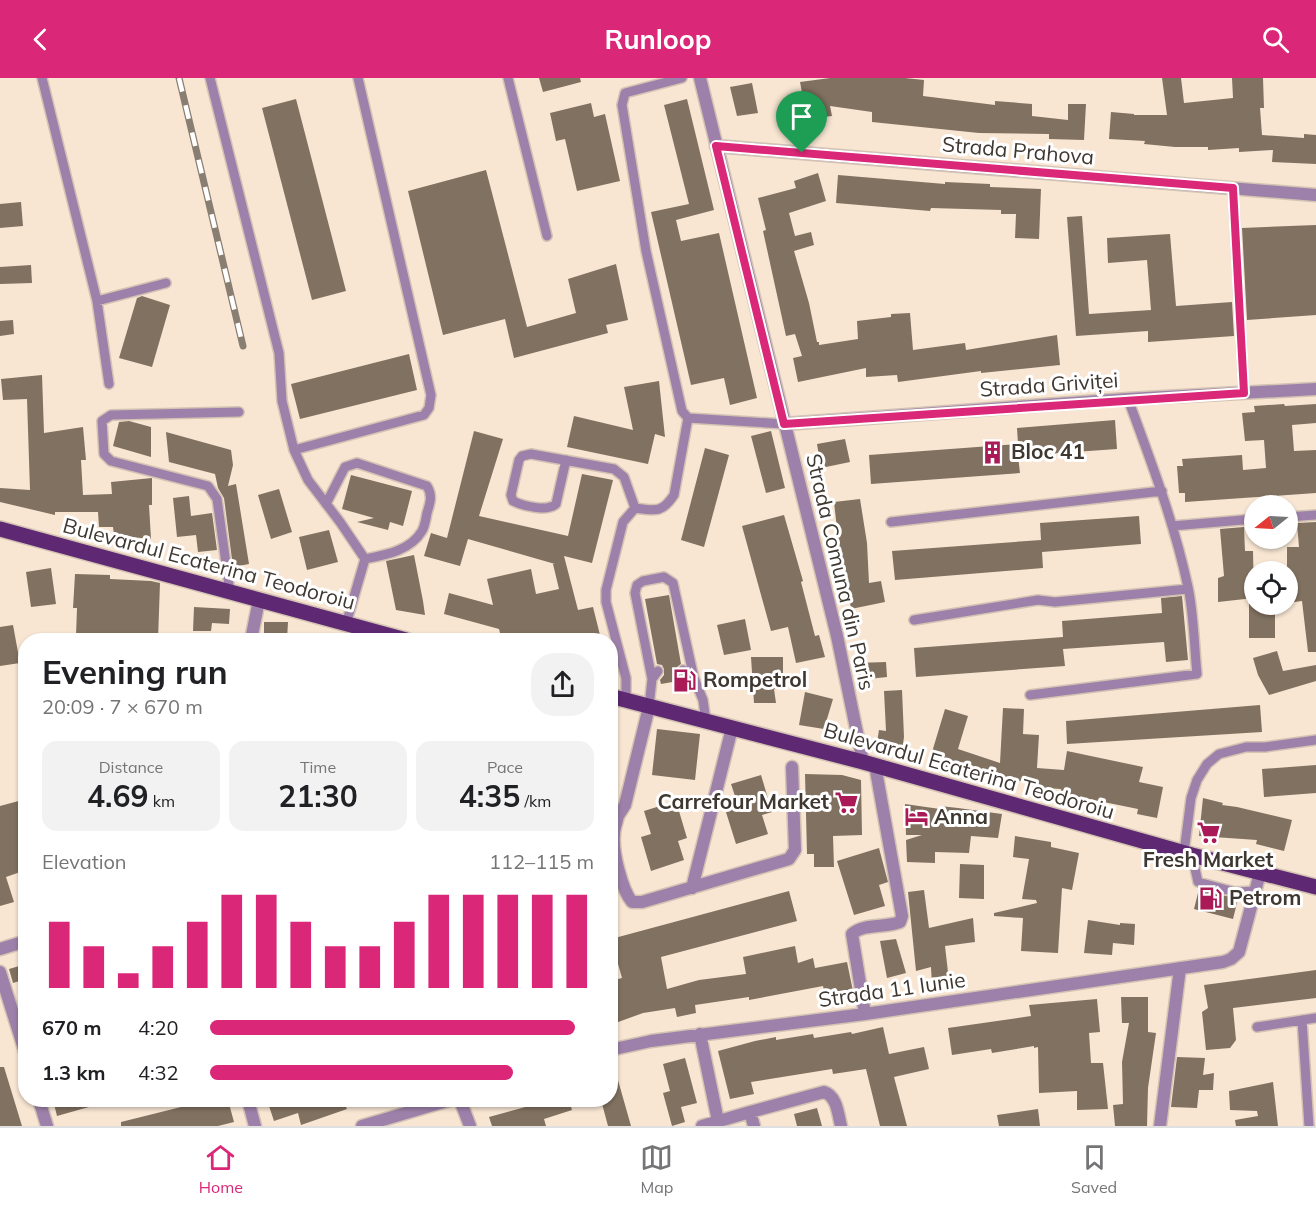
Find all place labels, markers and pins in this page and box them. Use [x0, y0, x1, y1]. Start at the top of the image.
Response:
pin [776, 91, 827, 153]
place label: Bloc 41 [1011, 438, 1085, 464]
building icon: Bloc 41 [980, 439, 1006, 465]
place label: Rompetrol [703, 666, 807, 692]
fuel station icon: Rompetrol [672, 667, 698, 693]
place label: Carrefour Market [657, 788, 829, 814]
supermarket icon: Carrefour Market [834, 789, 860, 815]
place label: Anna [934, 803, 988, 829]
hotel icon: Anna [903, 804, 929, 830]
supermarket icon: Fresh Market [1195, 819, 1221, 845]
place label: Fresh Market [1143, 846, 1273, 872]
place label: Petrom [1229, 884, 1301, 910]
fuel station icon: Petrom [1198, 885, 1224, 911]

